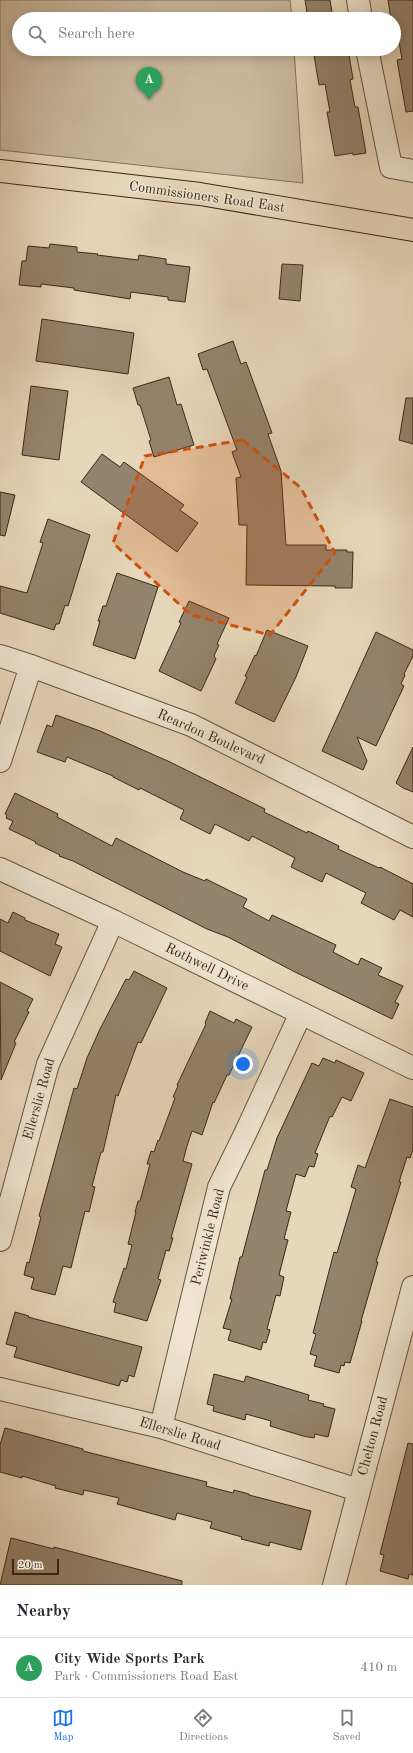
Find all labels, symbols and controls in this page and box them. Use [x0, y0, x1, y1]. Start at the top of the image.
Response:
search box [12, 12, 401, 56]
icon: search [26, 23, 48, 45]
text: Search here [58, 27, 135, 42]
pin: A [136, 67, 162, 100]
street label: Commissioners Road East [128, 179, 286, 215]
street label: Reardon Boulevard [155, 707, 267, 767]
street label: Rothwell Drive [163, 941, 251, 993]
your location [233, 1054, 253, 1074]
street label: Ellerslie Road [21, 1056, 57, 1142]
street label: Periwinkle Road [189, 1187, 227, 1287]
street label: Chelton Road [356, 1395, 390, 1477]
street label: Ellerslie Road [138, 1415, 222, 1453]
scale bar [12, 1557, 59, 1576]
text: 20 m [18, 1560, 43, 1571]
text: Nearby [16, 1603, 71, 1620]
text: City Wide Sports Park [54, 1652, 205, 1667]
text: A [24, 1661, 34, 1674]
text: 410 m [360, 1661, 397, 1674]
text: Park · Commissioners Road East [54, 1670, 238, 1683]
tab: Map [52, 1707, 74, 1745]
tab: Directions [179, 1707, 228, 1745]
tab: Saved [333, 1707, 361, 1745]

